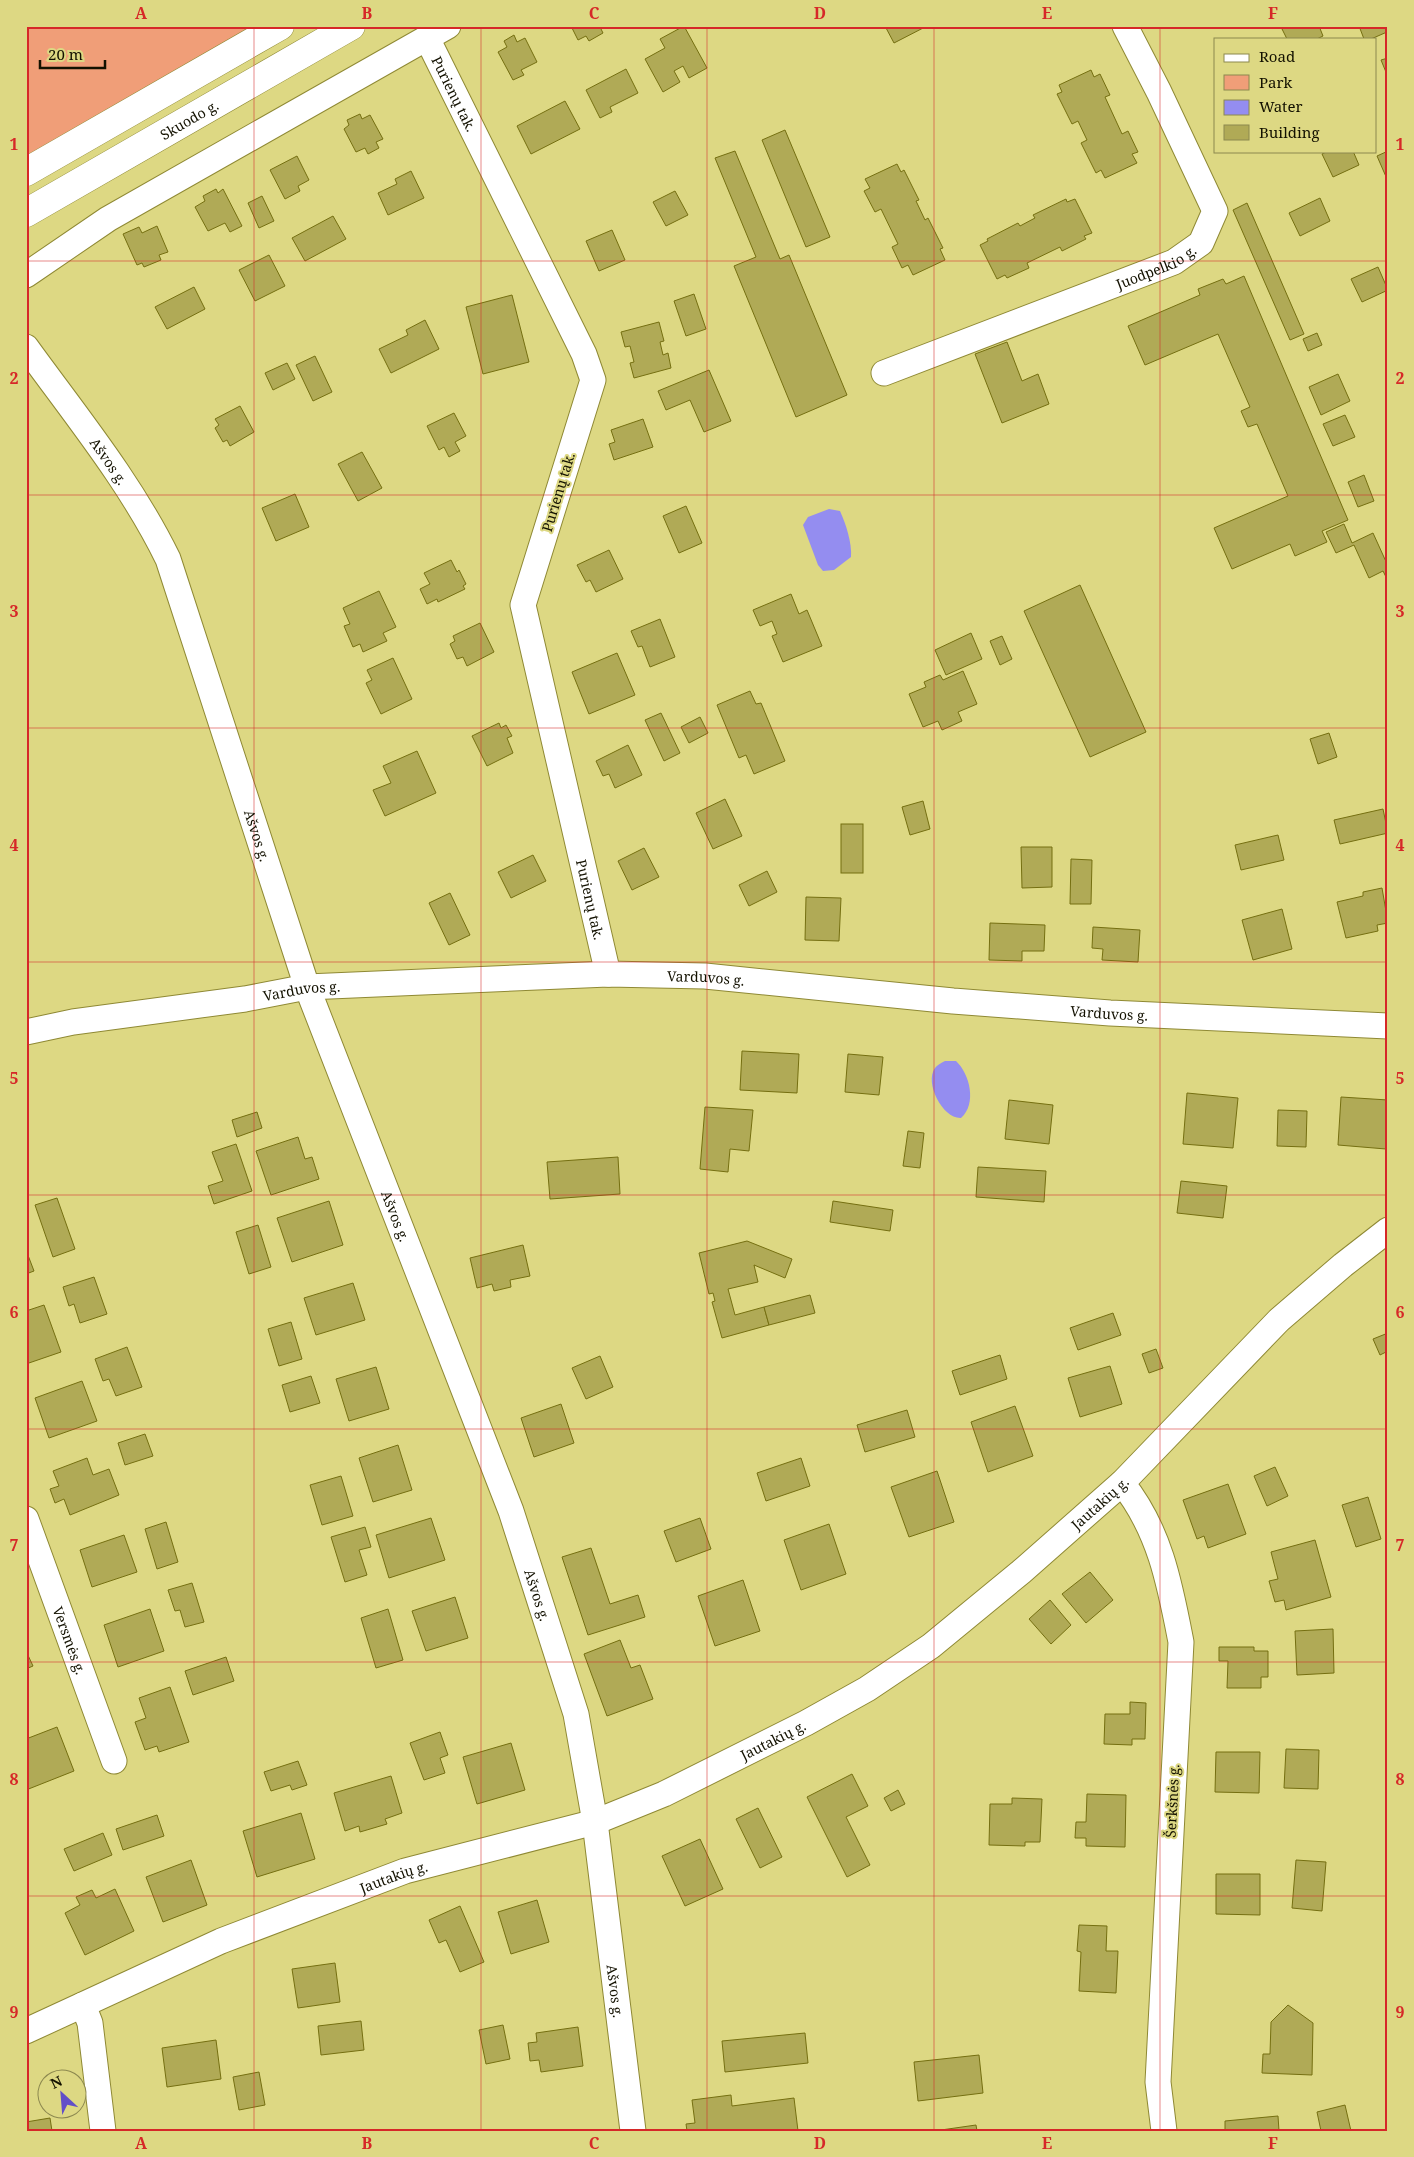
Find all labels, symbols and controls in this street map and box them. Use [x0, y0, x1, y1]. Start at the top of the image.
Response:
text: A [135, 2, 148, 24]
text: B [362, 2, 373, 24]
text: C [589, 2, 600, 24]
text: D [814, 2, 826, 24]
text: E [1042, 2, 1052, 24]
text: F [1268, 2, 1278, 24]
scale bar [40, 38, 105, 70]
legend [1214, 38, 1376, 152]
text: 20 m [48, 44, 83, 64]
text: Road [1259, 46, 1295, 66]
street label: Purienų tak. [428, 53, 481, 134]
text: Park [1259, 72, 1293, 92]
street label: Skuodo g. [156, 95, 222, 143]
text: Water [1259, 96, 1302, 116]
text: Building [1259, 122, 1320, 142]
text: 1 [9, 133, 19, 155]
text: 1 [1395, 133, 1405, 155]
street label: Juodpelkio g. [1112, 240, 1200, 293]
text: 2 [9, 367, 19, 389]
text: 2 [1395, 367, 1405, 389]
street label: Ašvos g. [86, 434, 132, 488]
street label: Purienų tak. [537, 450, 579, 534]
text: 3 [9, 600, 19, 622]
text: 3 [1395, 600, 1405, 622]
street label: Ašvos g. [240, 807, 275, 864]
text: 4 [9, 834, 19, 856]
text: 4 [1395, 834, 1405, 856]
street label: Purienų tak. [572, 857, 609, 941]
street label: Varduvos g. [667, 966, 746, 989]
street label: Varduvos g. [261, 976, 341, 1005]
street label: Varduvos g. [1070, 1001, 1149, 1024]
text: 5 [9, 1067, 19, 1089]
text: 5 [1395, 1067, 1405, 1089]
street label: Ašvos g. [378, 1187, 415, 1244]
text: 6 [9, 1301, 19, 1323]
text: 6 [1395, 1301, 1405, 1323]
street label: Jautakių g. [1066, 1473, 1133, 1534]
text: 7 [9, 1534, 19, 1556]
text: 7 [1395, 1534, 1405, 1556]
street label: Ašvos g. [521, 1567, 555, 1623]
street label: Versmės g. [49, 1604, 91, 1677]
street label: Jautakių g. [736, 1715, 809, 1764]
street label: Šerkšnės g. [1161, 1764, 1183, 1838]
text: 8 [9, 1768, 19, 1790]
text: 8 [1395, 1768, 1405, 1790]
street label: Jautakių g. [356, 1856, 429, 1897]
street label: Ašvos g. [603, 1963, 628, 2019]
text: 9 [9, 2001, 19, 2023]
text: 9 [1395, 2001, 1405, 2023]
north arrow [38, 2070, 88, 2120]
text: N [47, 2071, 65, 2093]
text: A [135, 2132, 148, 2154]
text: B [362, 2132, 373, 2154]
text: C [589, 2132, 600, 2154]
text: D [814, 2132, 826, 2154]
text: E [1042, 2132, 1052, 2154]
text: F [1268, 2132, 1278, 2154]

